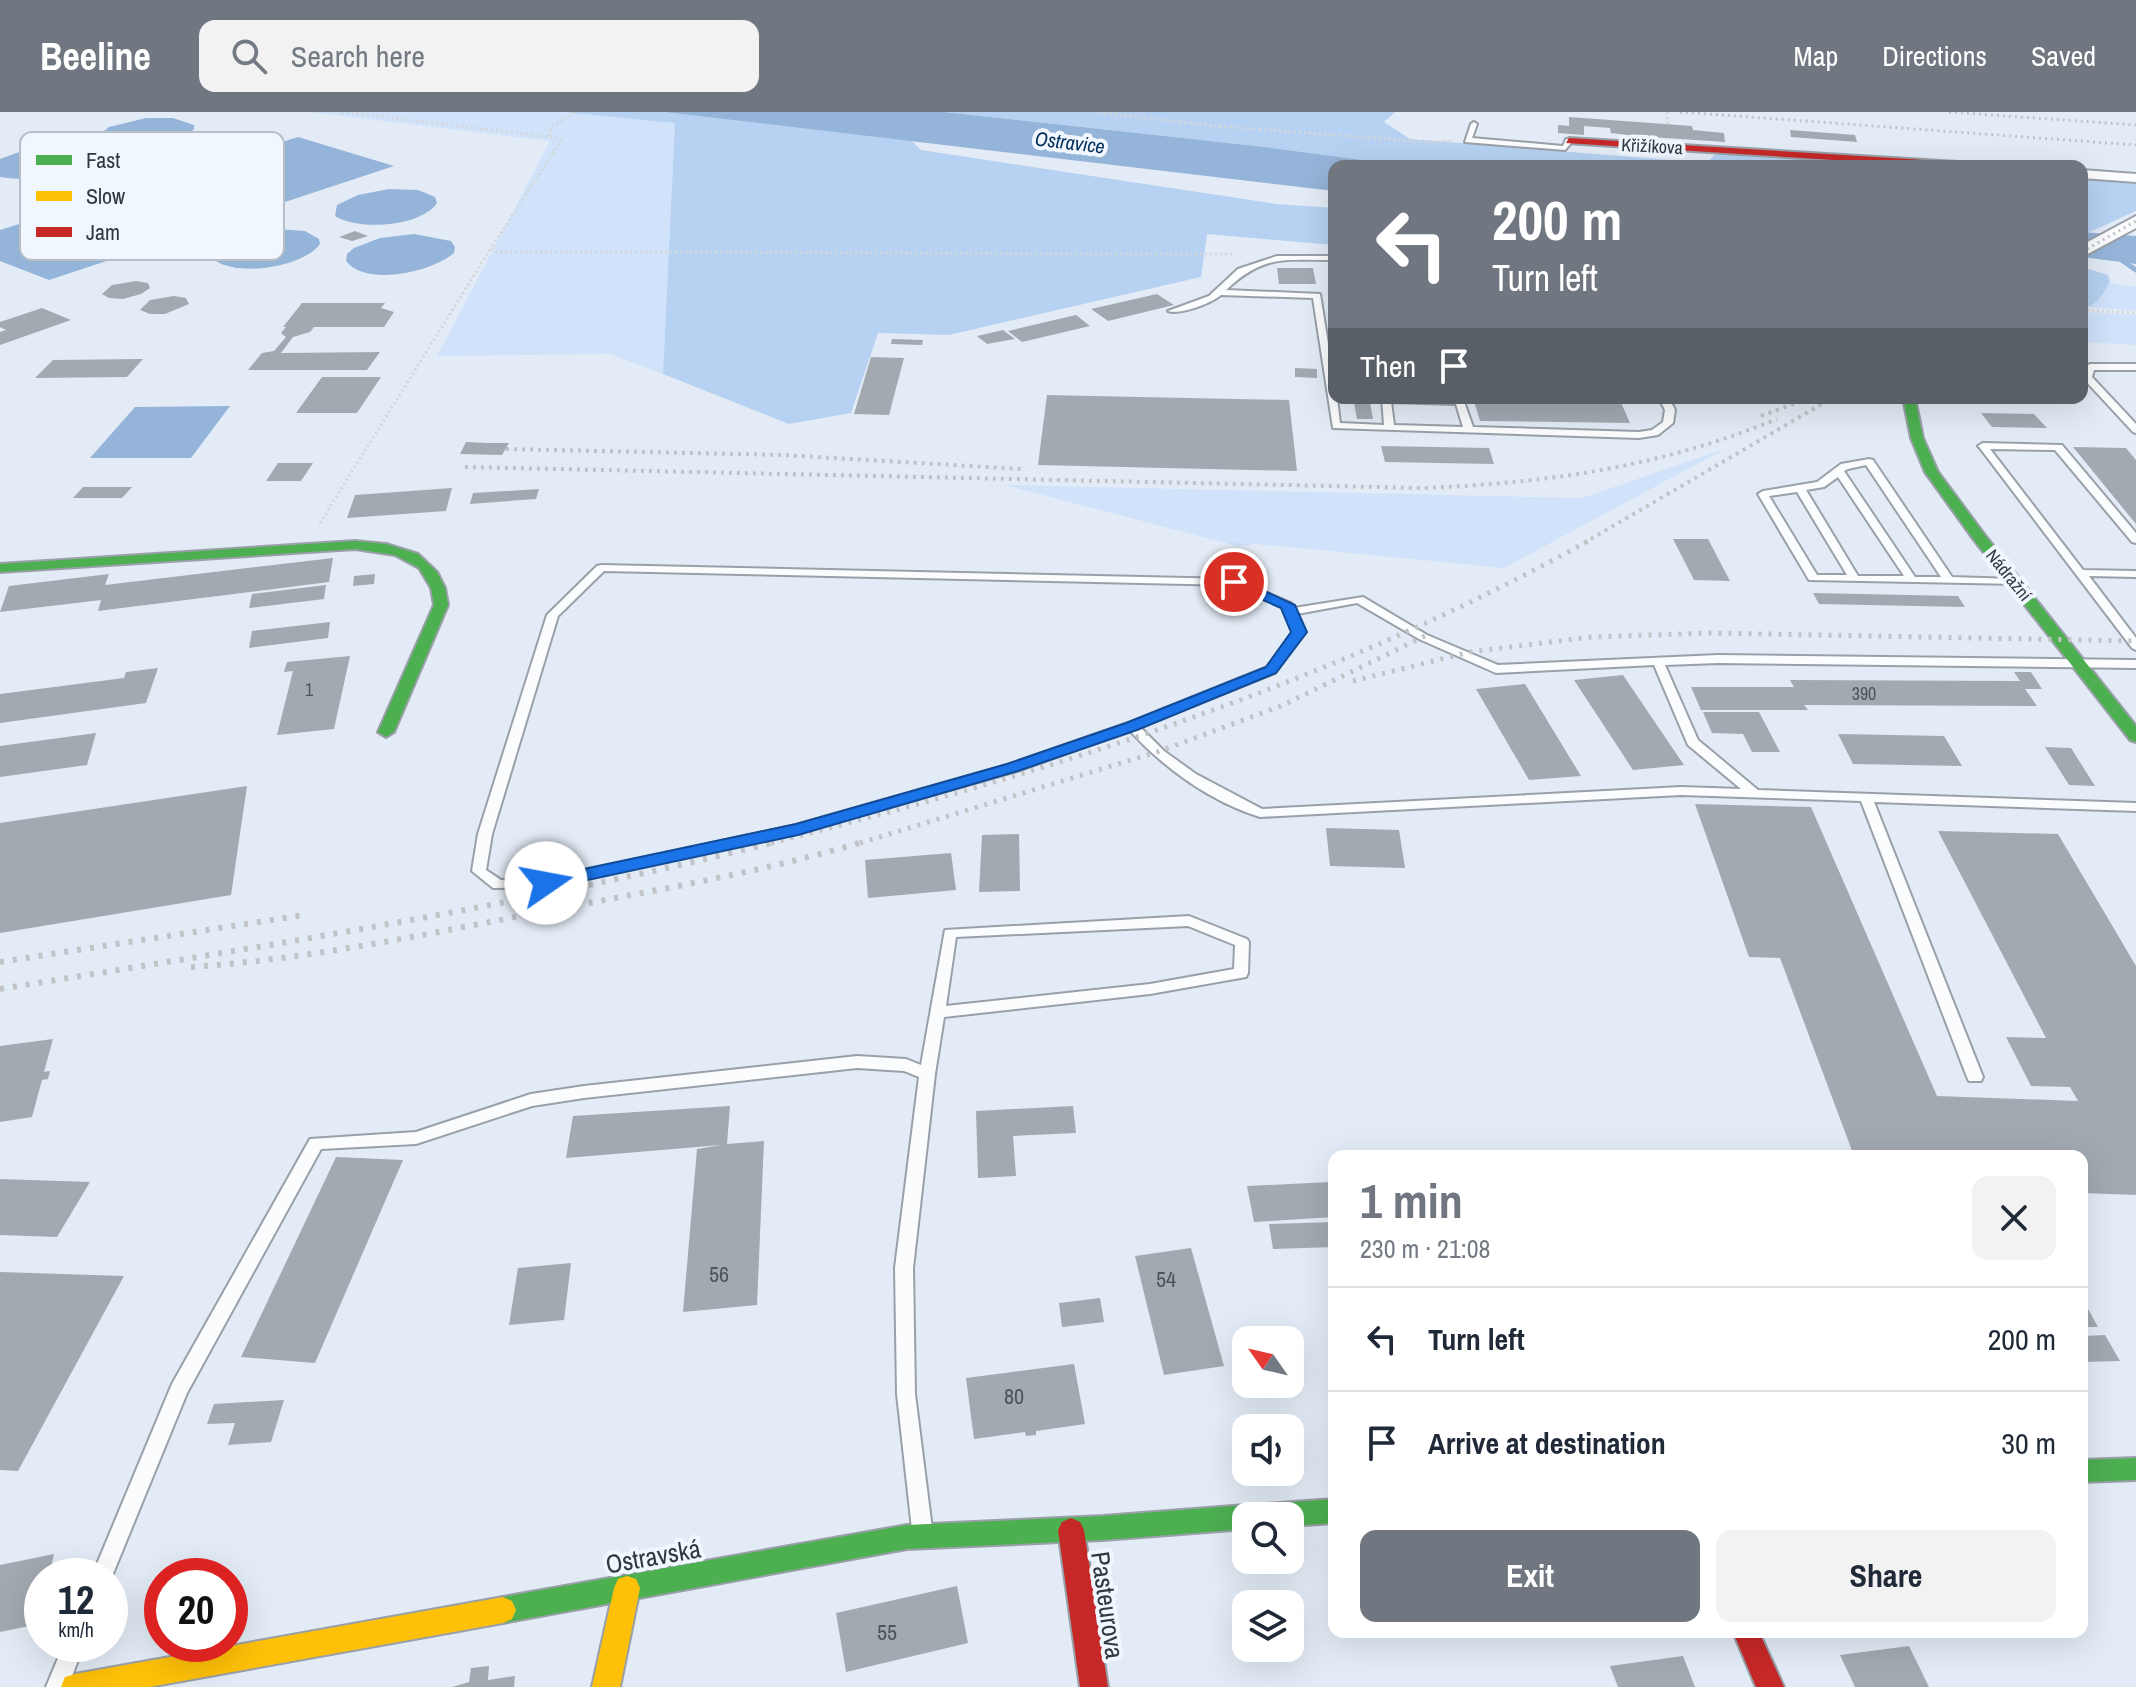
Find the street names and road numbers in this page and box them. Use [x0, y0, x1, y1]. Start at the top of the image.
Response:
street label: Křižíkova [1621, 132, 1683, 160]
street label: Nádražní [1980, 544, 2038, 607]
street label: Ostravská [603, 1530, 703, 1582]
street label: Pasteurova [1083, 1549, 1133, 1661]

